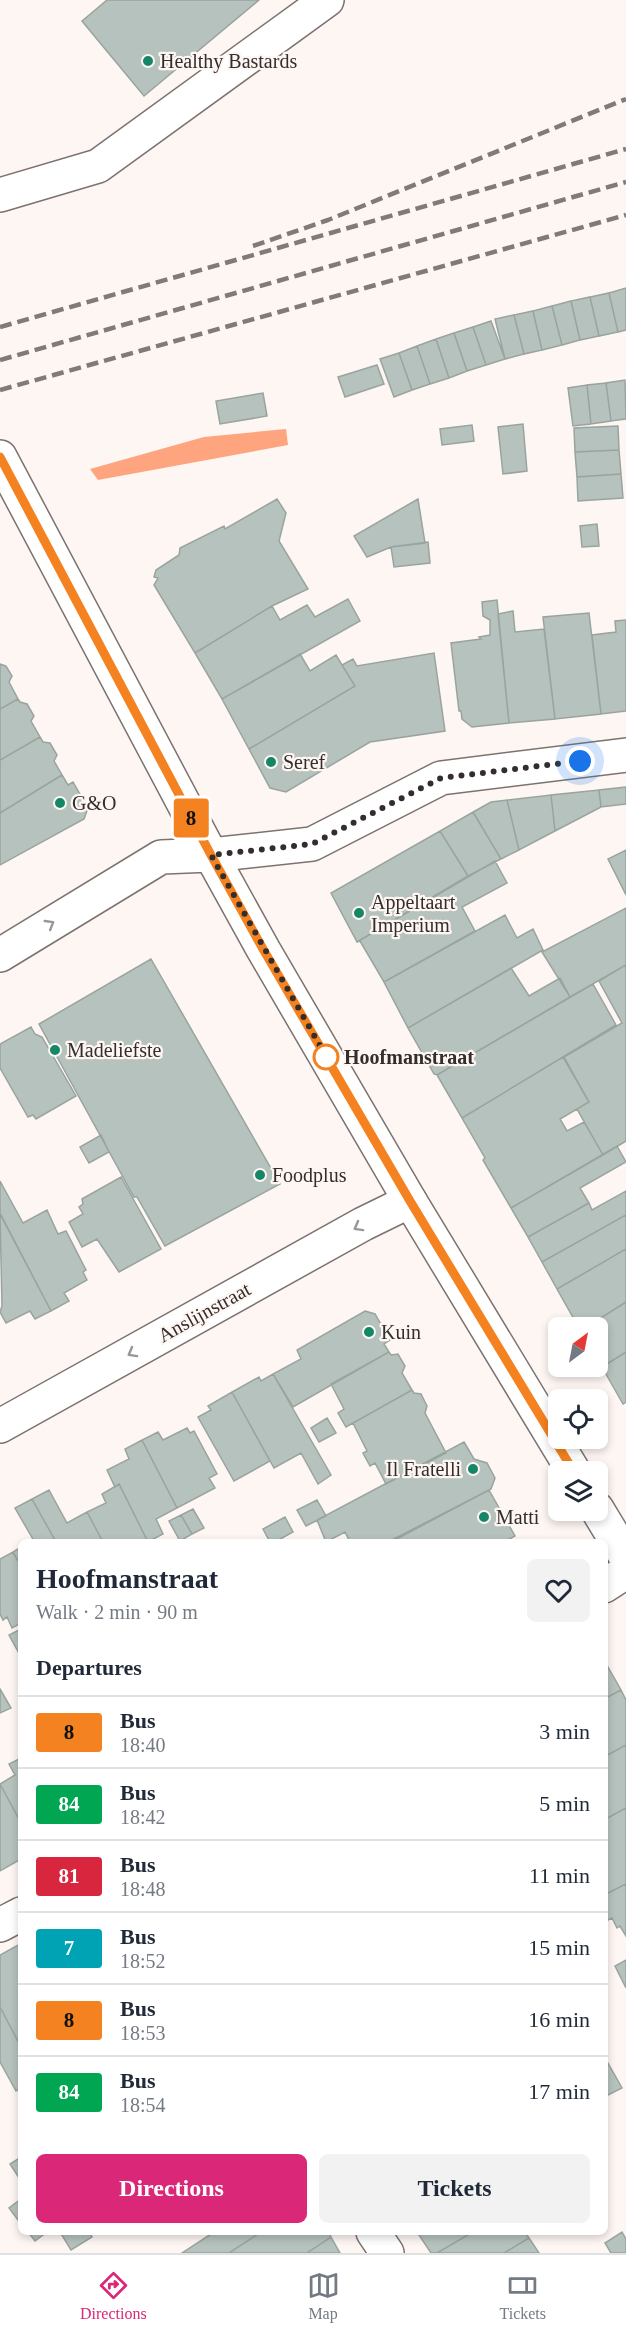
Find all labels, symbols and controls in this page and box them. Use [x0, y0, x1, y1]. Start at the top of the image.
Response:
place label: Healthy Bastards [160, 50, 297, 73]
marker: Healthy Bastards [141, 54, 155, 68]
your location [565, 746, 595, 776]
place label: Seref [283, 751, 326, 773]
marker: Seref [264, 755, 278, 769]
place label: G&O [72, 792, 116, 814]
marker: G&O [53, 796, 67, 810]
line badge: 8 [172, 798, 210, 838]
text: 8 [186, 806, 196, 830]
place label: Appeltaart Imperium [371, 891, 456, 937]
marker: Appeltaart Imperium [352, 906, 366, 920]
one-way arrow [44, 920, 54, 932]
place label: Madeliefste [67, 1039, 162, 1061]
marker: Madeliefste [48, 1043, 62, 1057]
marker: Hoofmanstraat [313, 1044, 339, 1070]
place label: Hoofmanstraat [344, 1046, 474, 1068]
place label: Foodplus [272, 1164, 347, 1187]
marker: Foodplus [253, 1168, 267, 1182]
one-way arrow [353, 1220, 364, 1231]
street label: Anslijnstraat [154, 1277, 255, 1347]
north arrow [548, 1317, 608, 1377]
map controls [548, 1317, 608, 1521]
place label: Kuin [381, 1321, 421, 1343]
marker: Kuin [362, 1325, 376, 1339]
one-way arrow [128, 1345, 138, 1357]
button: locate [548, 1389, 608, 1449]
place label: Il Fratelli [386, 1458, 461, 1480]
button: layers [548, 1461, 608, 1521]
marker: Il Fratelli [466, 1462, 480, 1476]
place label: Matti [496, 1506, 540, 1528]
marker: Matti [477, 1510, 491, 1524]
button: heart [527, 1559, 590, 1622]
text: Hoofmanstraat [36, 1563, 218, 1594]
text: Walk · 2 min · 90 m [36, 1601, 198, 1623]
text: Departures [36, 1655, 142, 1680]
text: Bus [120, 1708, 155, 1733]
text: 3 min [539, 1719, 590, 1744]
text: 8 [64, 1720, 74, 1744]
text: 18:40 [120, 1734, 166, 1756]
text: Bus [120, 1780, 155, 1805]
text: 5 min [539, 1791, 590, 1816]
text: 84 [59, 1792, 80, 1816]
text: 18:42 [120, 1806, 166, 1828]
text: Bus [120, 1852, 155, 1877]
text: 11 min [529, 1863, 590, 1888]
text: 81 [59, 1864, 80, 1888]
text: 18:48 [120, 1878, 166, 1900]
text: Bus [120, 1924, 155, 1949]
text: 15 min [528, 1935, 590, 1960]
text: 7 [64, 1936, 74, 1960]
text: 18:52 [120, 1950, 166, 1972]
text: Bus [120, 1996, 155, 2021]
text: 16 min [528, 2007, 590, 2032]
text: 8 [64, 2008, 74, 2032]
text: 18:53 [120, 2022, 166, 2044]
text: Bus [120, 2068, 155, 2093]
text: 17 min [528, 2079, 590, 2104]
text: 84 [59, 2080, 80, 2104]
text: 18:54 [120, 2094, 166, 2116]
button: Directions [36, 2154, 307, 2223]
button: Tickets [319, 2154, 590, 2223]
tab: Directions [80, 2269, 147, 2323]
tab: Map [307, 2269, 340, 2323]
tab: Tickets [500, 2269, 546, 2323]

